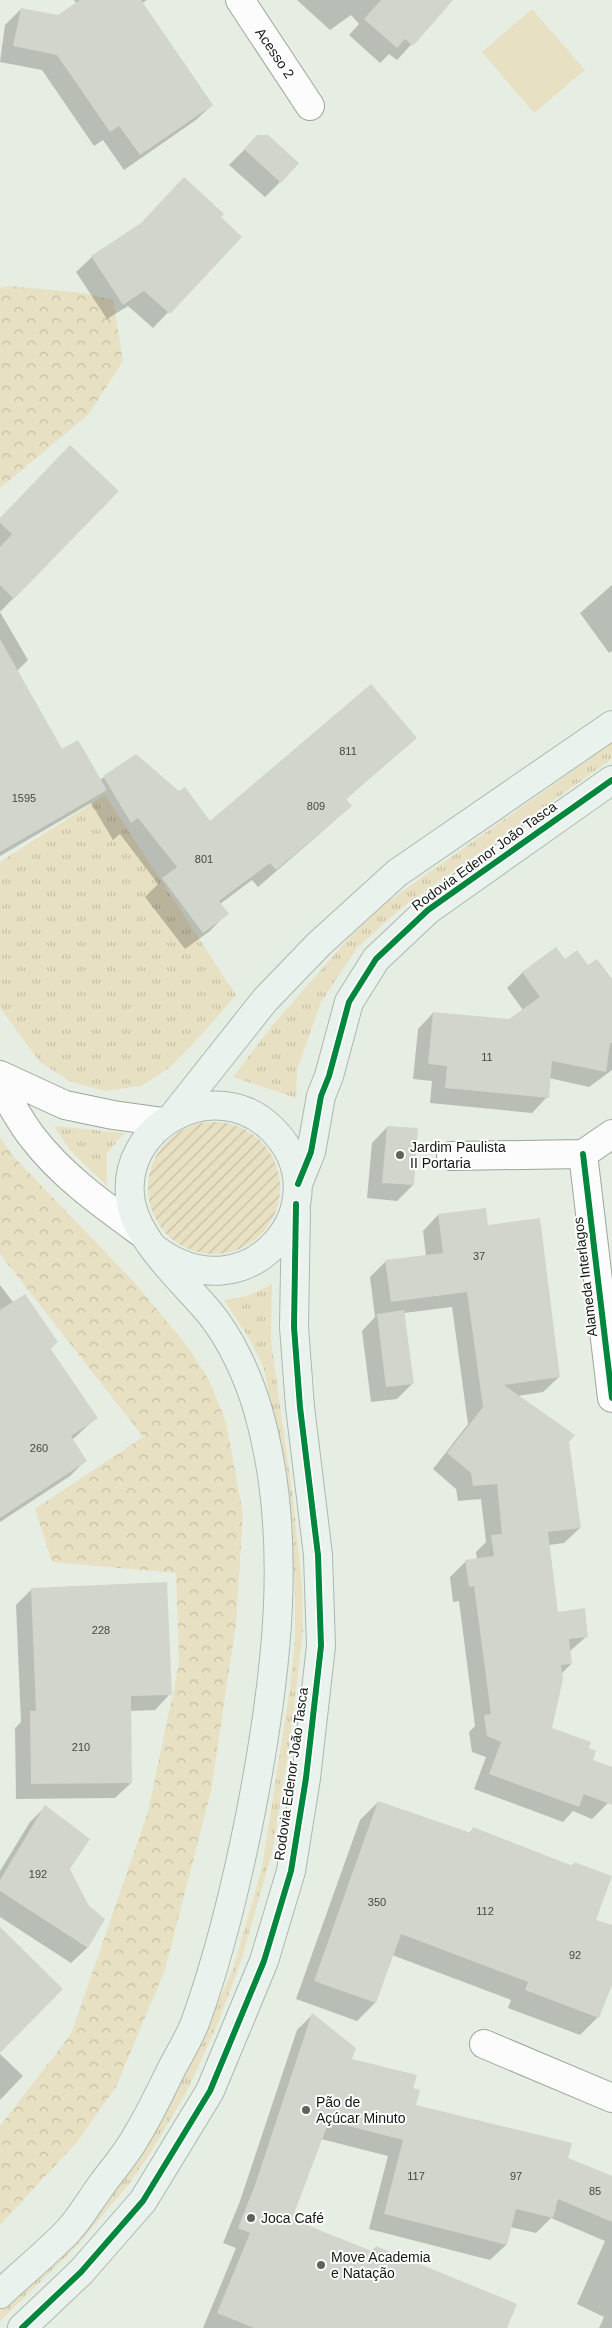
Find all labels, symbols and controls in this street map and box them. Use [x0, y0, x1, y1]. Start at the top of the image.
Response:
street label: Acesso 2 [252, 25, 298, 82]
house number: 811 [339, 745, 357, 757]
house number: 1595 [12, 792, 36, 804]
street label: Rodovia Edenor João Tasca [409, 798, 560, 914]
house number: 809 [307, 800, 325, 812]
house number: 801 [195, 853, 213, 865]
house number: 11 [481, 1051, 493, 1063]
place label: Jardim Paulista II Portaria [410, 1139, 506, 1171]
marker: Jardim Paulista II Portaria [394, 1149, 406, 1161]
street label: Alameda Interlagos [570, 1216, 600, 1338]
house number: 37 [473, 1250, 485, 1262]
house number: 260 [30, 1442, 48, 1454]
house number: 228 [92, 1624, 110, 1636]
street label: Rodovia Edenor João Tasca [271, 1686, 311, 1862]
house number: 210 [72, 1741, 90, 1753]
house number: 192 [29, 1868, 47, 1880]
house number: 350 [368, 1896, 386, 1908]
house number: 112 [476, 1905, 494, 1917]
house number: 92 [569, 1949, 581, 1961]
place label: Pão de Açúcar Minuto [316, 2094, 406, 2126]
marker: Pão de Açúcar Minuto [300, 2104, 312, 2116]
house number: 117 [407, 2170, 425, 2182]
house number: 97 [510, 2170, 522, 2182]
house number: 85 [589, 2185, 601, 2197]
place label: Joca Café [261, 2210, 324, 2226]
marker: Joca Café [245, 2212, 257, 2224]
place label: Move Academia e Natação [331, 2249, 431, 2281]
marker: Move Academia e Natação [315, 2259, 327, 2271]

